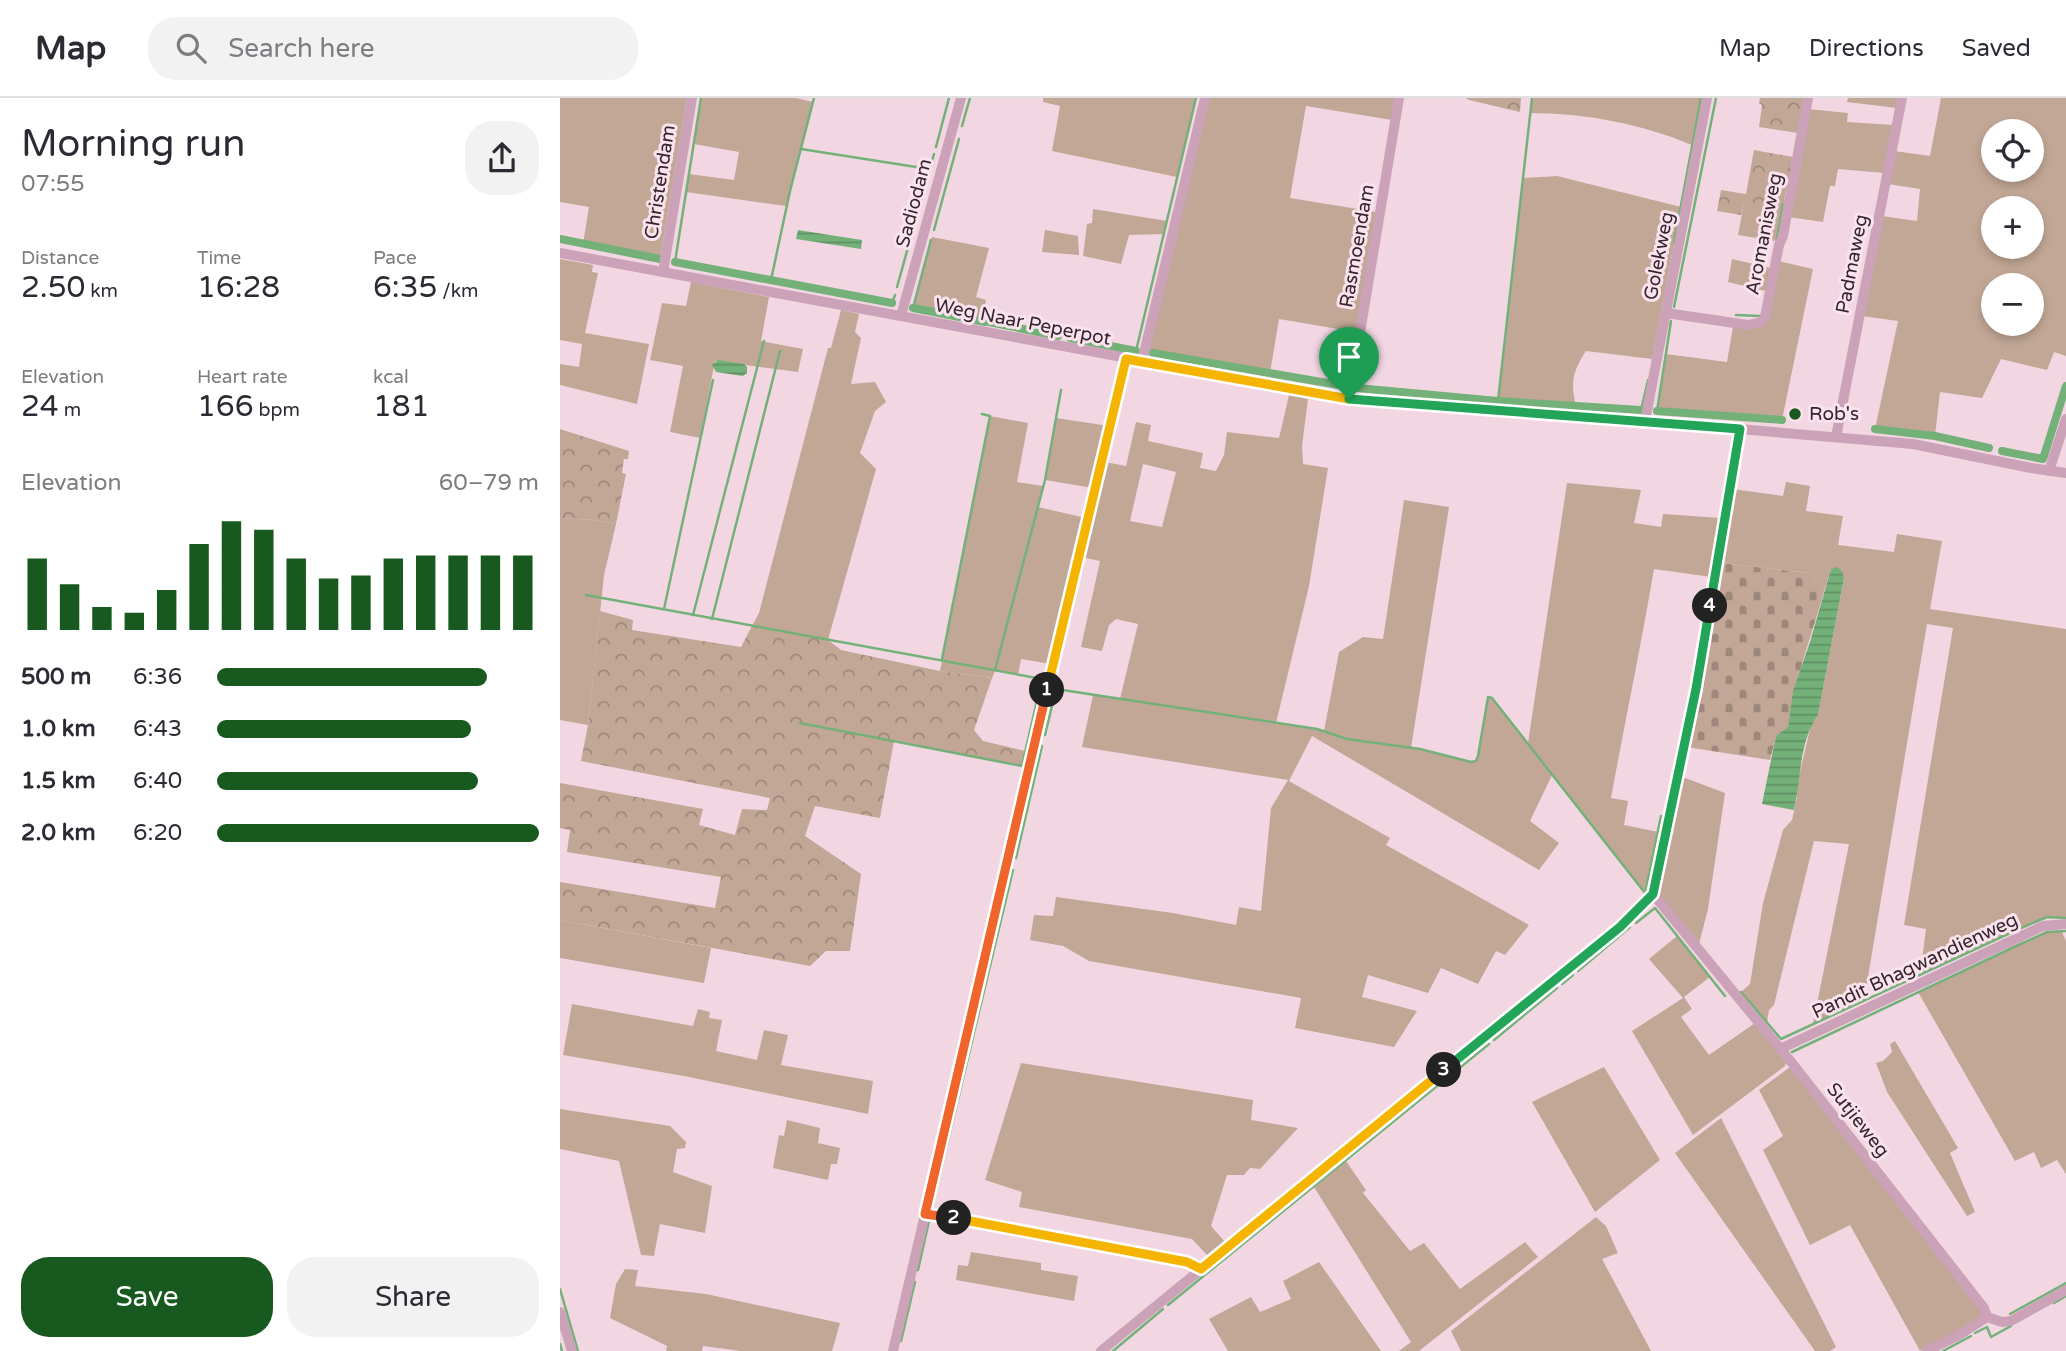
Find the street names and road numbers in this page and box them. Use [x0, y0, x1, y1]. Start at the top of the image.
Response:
street label: Christendam [640, 123, 680, 241]
street label: Sadiodam [892, 156, 936, 250]
street label: Aromanisweg [1741, 171, 1787, 297]
street label: Rasmoendam [1335, 183, 1379, 309]
street label: Golekweg [1640, 210, 1678, 302]
street label: Padmaweg [1832, 213, 1872, 315]
street label: Weg Naar Peperpot [933, 294, 1113, 350]
street label: Pandit Bhagwandienweg [1809, 909, 2021, 1023]
street label: Sutjieweg [1822, 1078, 1894, 1162]

